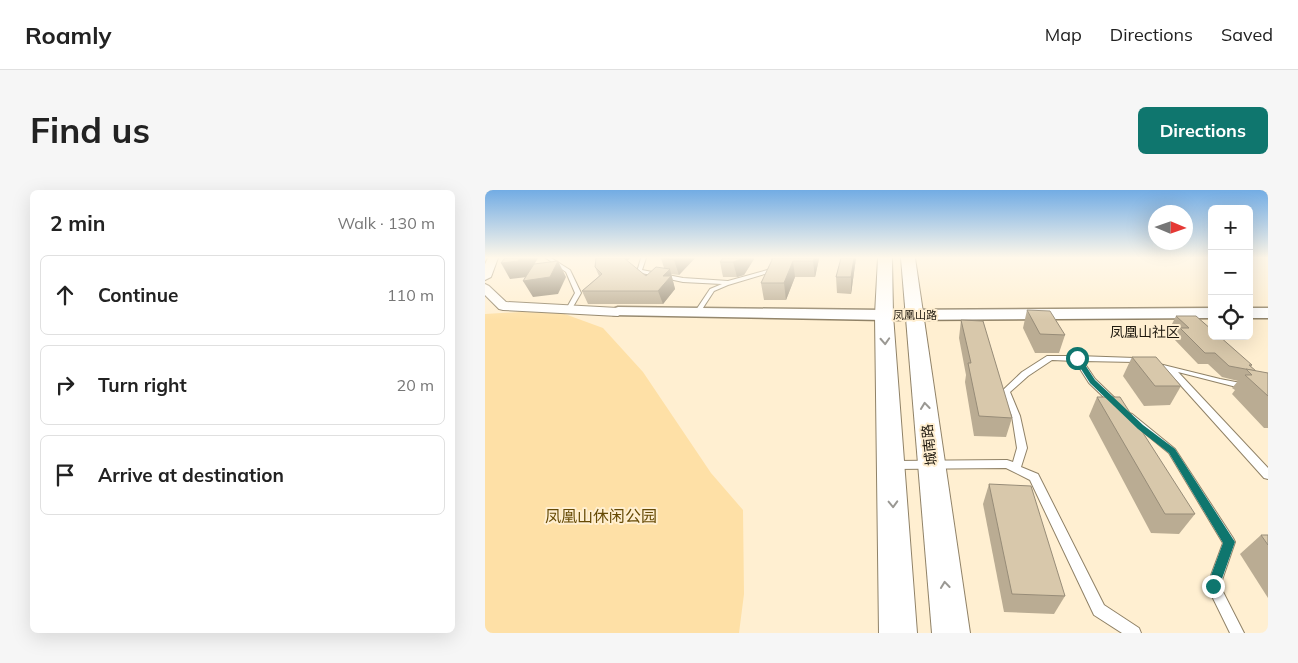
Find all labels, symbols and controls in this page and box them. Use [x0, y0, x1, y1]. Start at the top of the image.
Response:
text: Roamly [25, 20, 112, 50]
text: Map [1045, 23, 1082, 46]
text: Directions [1110, 23, 1193, 46]
text: Saved [1221, 23, 1273, 46]
button: Directions [1138, 107, 1268, 154]
text: Find us [30, 108, 150, 152]
north arrow [1148, 205, 1193, 250]
map controls [1208, 205, 1253, 340]
button: + [1208, 205, 1253, 250]
text: 2 min [50, 210, 105, 236]
text: Walk · 130 m [337, 213, 435, 233]
button: − [1208, 250, 1253, 295]
icon: ahead [51, 281, 79, 309]
text: Continue [98, 283, 178, 307]
text: 110 m [387, 285, 434, 305]
button: locate [1208, 295, 1253, 340]
street label: 凤凰山路 [893, 308, 937, 322]
district label: 凤凰山社区 [1110, 323, 1180, 341]
one-way arrow [880, 338, 891, 346]
route start [1066, 347, 1089, 370]
icon: right [51, 371, 79, 399]
text: Turn right [98, 373, 187, 397]
text: 20 m [397, 375, 434, 395]
one-way arrow [920, 401, 931, 409]
street label: 城南路 [918, 423, 940, 467]
icon: arrive [51, 461, 79, 489]
text: Arrive at destination [98, 463, 284, 487]
one-way arrow [887, 500, 898, 508]
park label: 凤凰山休闲公园 [545, 506, 657, 526]
route end [1202, 575, 1225, 598]
one-way arrow [940, 580, 951, 588]

